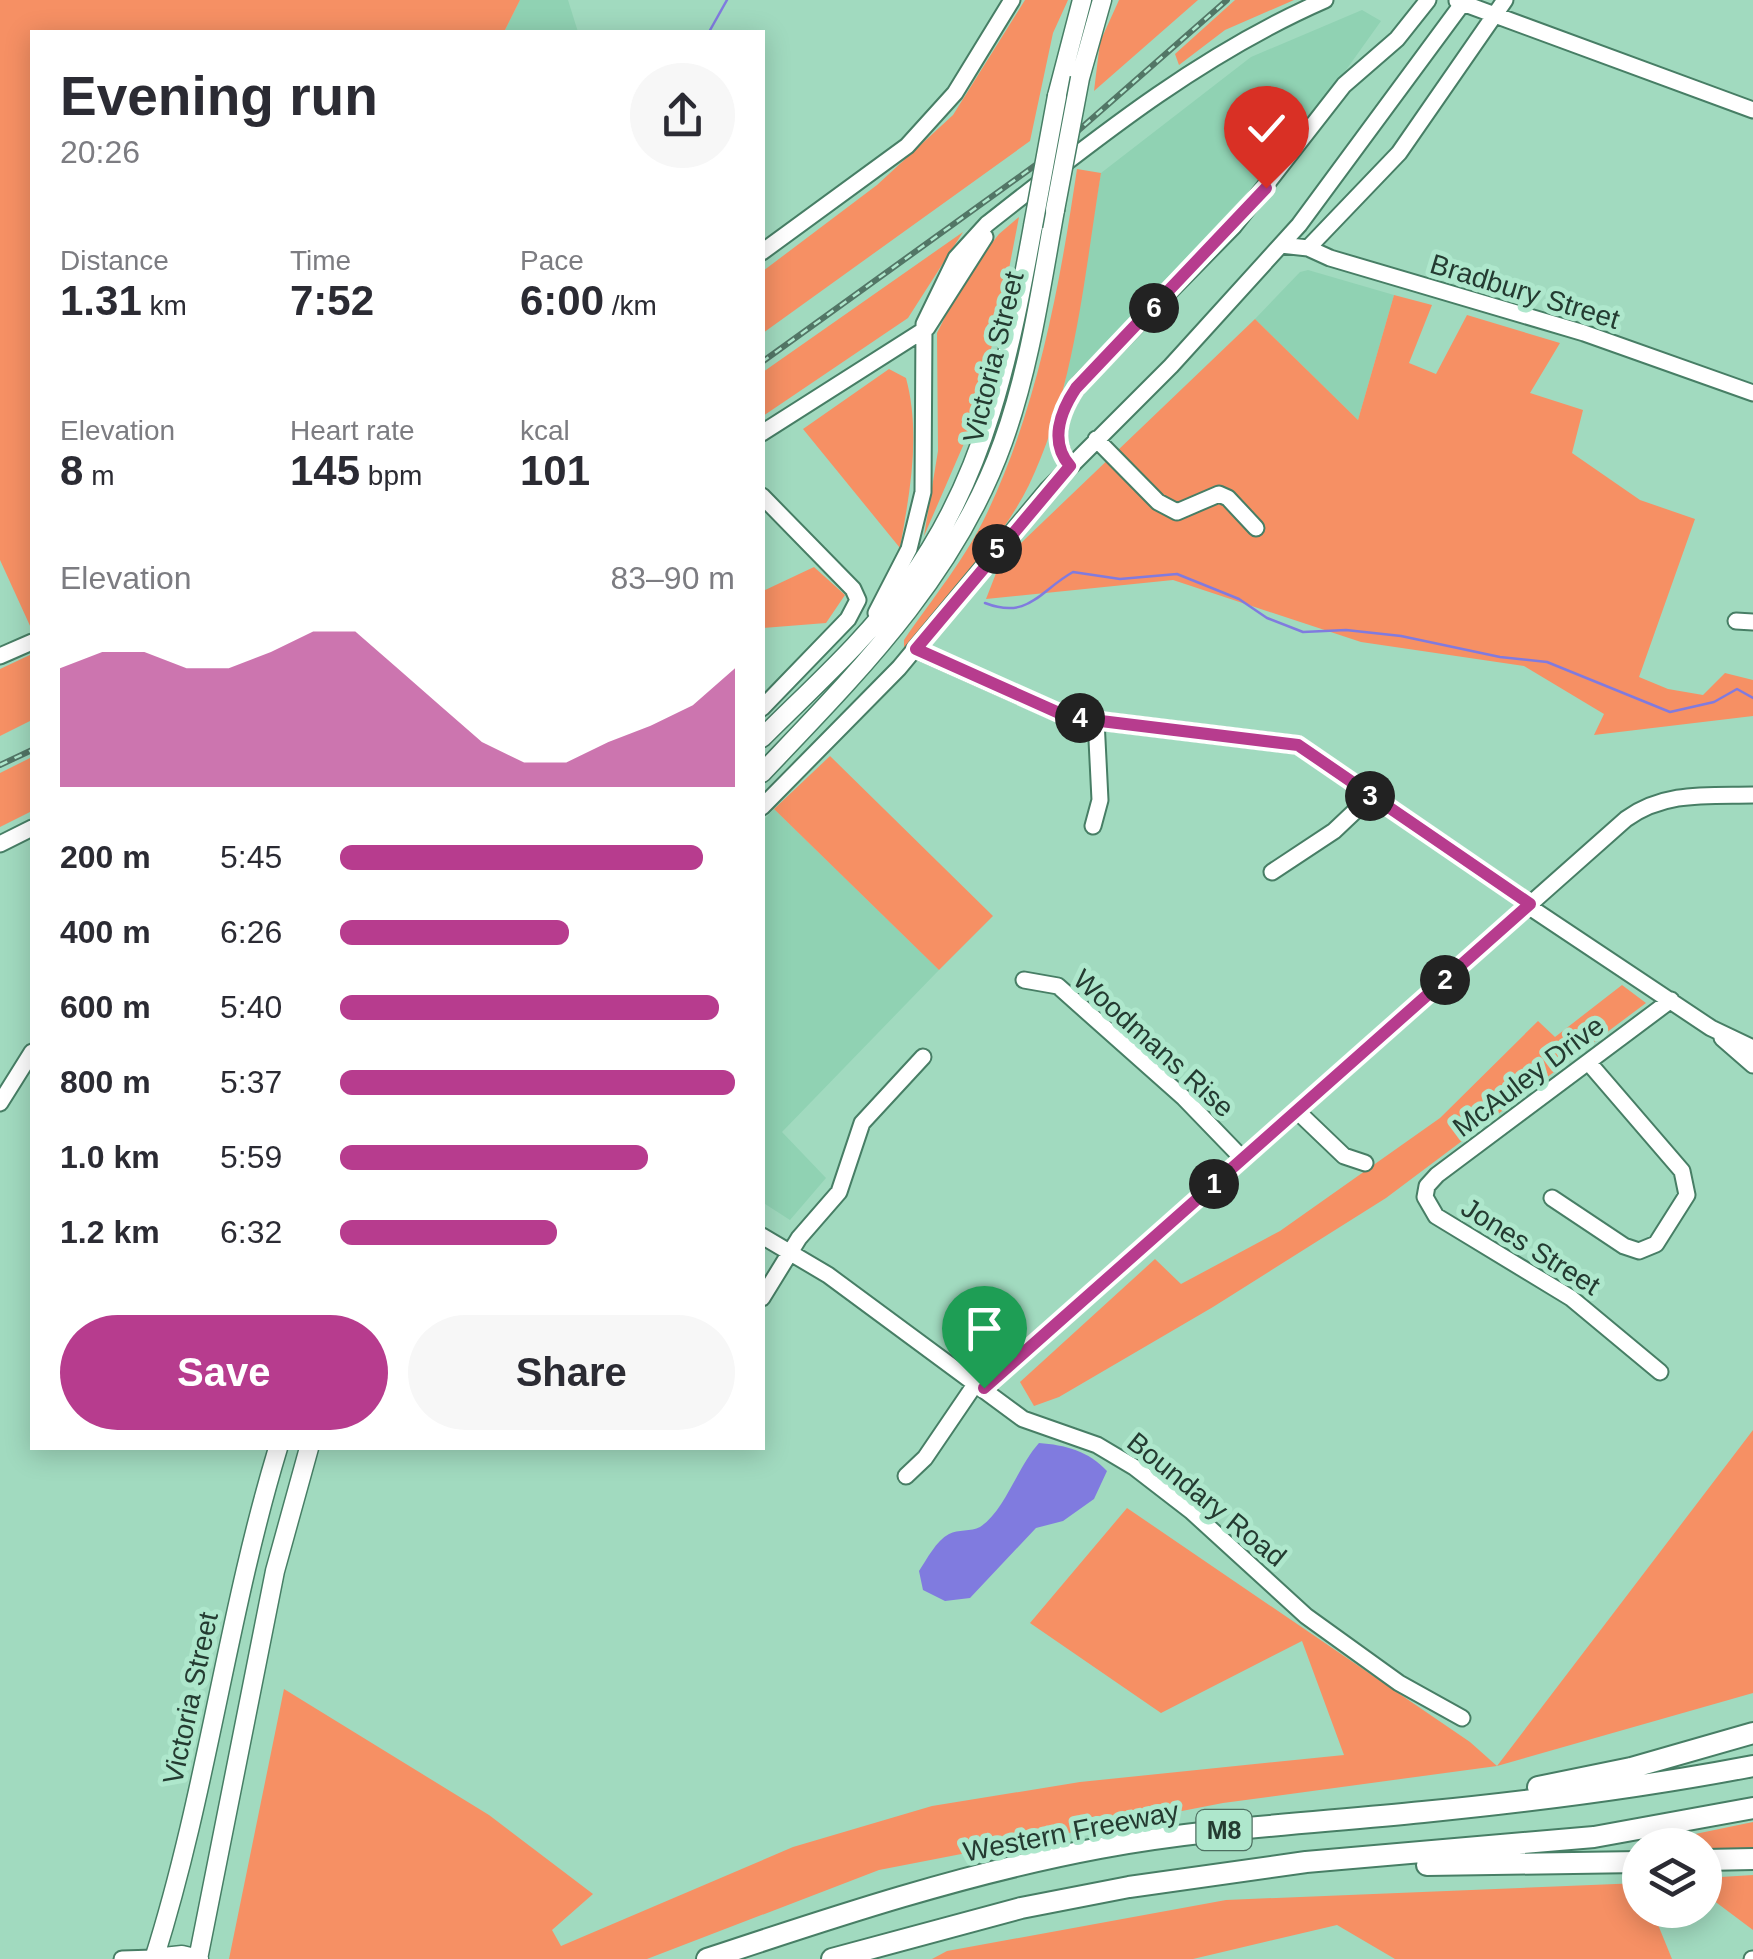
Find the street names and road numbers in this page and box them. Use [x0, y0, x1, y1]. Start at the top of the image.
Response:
street label: Bradbury Street [1427, 248, 1623, 335]
street label: Victoria Street [957, 268, 1030, 446]
street label: Woodmans Rise [1067, 963, 1240, 1123]
street label: McAuley Drive [1447, 1010, 1610, 1143]
street label: Jones Street [1456, 1192, 1606, 1301]
street label: Boundary Road [1121, 1426, 1292, 1573]
street label: Victoria Street [157, 1609, 224, 1787]
street label: Western Freeway [961, 1795, 1181, 1868]
road number: M8 [1196, 1810, 1252, 1850]

